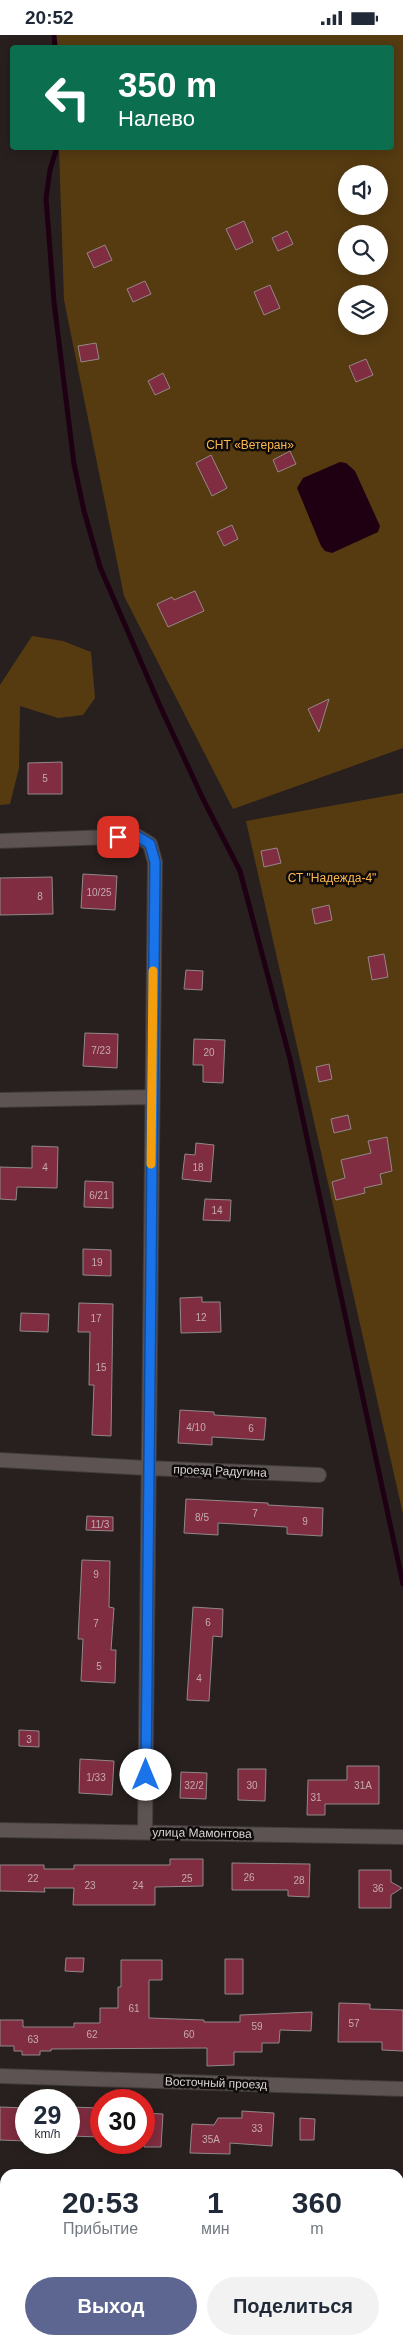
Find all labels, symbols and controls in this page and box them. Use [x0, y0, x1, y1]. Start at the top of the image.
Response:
text: 20:52 [25, 7, 74, 28]
icon: left [35, 65, 100, 130]
text: 350 m [118, 65, 217, 104]
text: Налево [118, 106, 195, 131]
map controls [338, 165, 388, 335]
button: sound [338, 165, 388, 215]
button: search [338, 225, 388, 275]
button: layers [338, 285, 388, 335]
park label: СНТ «Ветеран» [206, 438, 294, 452]
house number: 5 [42, 773, 48, 784]
pin [97, 816, 139, 858]
icon: arrive [104, 823, 132, 851]
park label: СТ "Надежда-4" [288, 871, 376, 885]
house number: 10/25 [86, 887, 112, 898]
house number: 8 [37, 891, 43, 902]
house number: 7/23 [91, 1045, 111, 1056]
house number: 20 [203, 1047, 215, 1058]
house number: 4 [42, 1162, 48, 1173]
house number: 18 [192, 1162, 204, 1173]
house number: 6/21 [89, 1190, 109, 1201]
house number: 14 [211, 1205, 223, 1216]
house number: 19 [91, 1257, 103, 1268]
house number: 12 [195, 1312, 207, 1323]
house number: 17 [90, 1313, 102, 1324]
house number: 15 [95, 1362, 107, 1373]
house number: 4/10 [186, 1422, 206, 1433]
house number: 6 [248, 1423, 254, 1434]
street label: проезд Радугина [173, 1462, 267, 1480]
house number: 7 [252, 1508, 258, 1519]
house number: 8/5 [195, 1512, 209, 1523]
house number: 9 [302, 1516, 308, 1527]
house number: 11/3 [91, 1519, 110, 1530]
house number: 9 [93, 1569, 99, 1580]
house number: 6 [205, 1617, 211, 1628]
house number: 7 [93, 1618, 99, 1629]
house number: 5 [96, 1661, 102, 1672]
house number: 4 [196, 1673, 202, 1684]
house number: 3 [26, 1734, 32, 1745]
position arrow [119, 1748, 171, 1800]
house number: 1/33 [86, 1772, 106, 1783]
house number: 32/2 [184, 1780, 204, 1791]
house number: 30 [246, 1780, 258, 1791]
house number: 31А [354, 1780, 372, 1791]
house number: 31 [310, 1792, 322, 1803]
street label: улица Мамонтова [152, 1825, 252, 1841]
house number: 26 [243, 1872, 255, 1883]
house number: 22 [27, 1873, 39, 1884]
house number: 25 [181, 1873, 193, 1884]
house number: 28 [293, 1875, 305, 1886]
house number: 23 [84, 1880, 96, 1891]
house number: 24 [132, 1880, 144, 1891]
house number: 36 [372, 1883, 384, 1894]
house number: 61 [128, 2003, 140, 2014]
house number: 57 [348, 2018, 360, 2029]
house number: 59 [251, 2021, 263, 2032]
house number: 62 [86, 2029, 98, 2040]
house number: 60 [183, 2029, 195, 2040]
house number: 63 [27, 2034, 39, 2045]
street label: Восточный проезд [165, 2074, 267, 2092]
speed limit sign: 30 [90, 2089, 155, 2154]
text: 29 [34, 2101, 61, 2129]
house number: 33 [251, 2123, 263, 2134]
text: km/h [34, 2127, 61, 2141]
house number: 35А [202, 2134, 220, 2145]
text: 20:53 [62, 2186, 139, 2219]
text: 1 [207, 2186, 224, 2219]
text: 360 [292, 2186, 342, 2219]
text: Прибытие [63, 2220, 138, 2237]
text: мин [201, 2220, 230, 2237]
text: m [310, 2220, 323, 2237]
button: Выход [25, 2277, 197, 2335]
button: Поделиться [207, 2277, 379, 2335]

